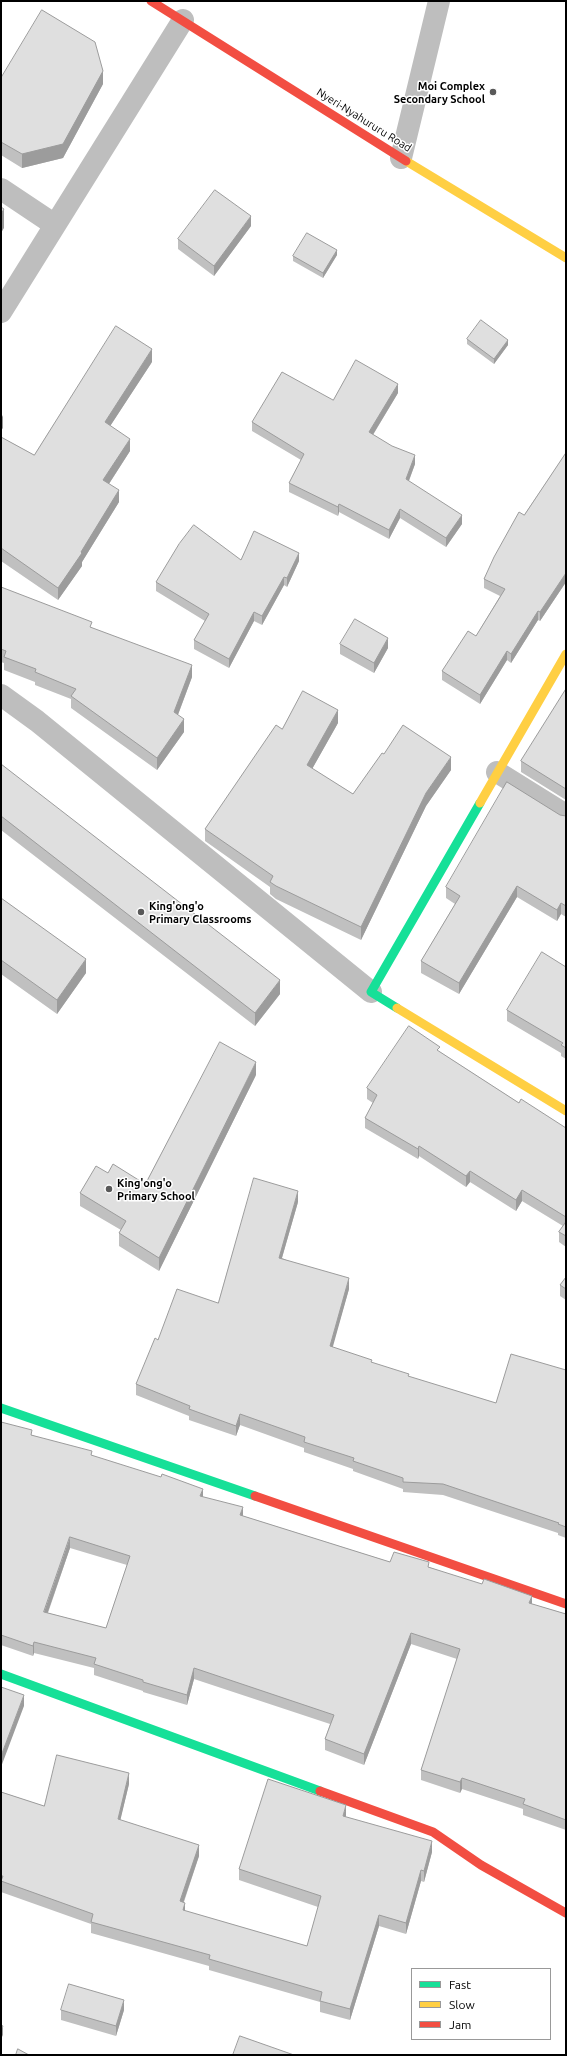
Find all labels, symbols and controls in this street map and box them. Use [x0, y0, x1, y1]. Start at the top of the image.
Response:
place label: Moi Complex Secondary School [394, 79, 485, 105]
street label: Nyeri-Nyahururu Road [314, 85, 414, 155]
marker: Moi Complex Secondary School [488, 87, 498, 97]
place label: King'ong'o Primary Classrooms [149, 899, 251, 925]
marker: King'ong'o Primary Classrooms [136, 907, 146, 917]
place label: King'ong'o Primary School [117, 1176, 195, 1202]
marker: King'ong'o Primary School [104, 1184, 114, 1194]
legend [411, 1968, 551, 2040]
text: Fast [449, 1978, 471, 1991]
text: Slow [449, 1998, 475, 2011]
text: Jam [449, 2018, 471, 2031]

